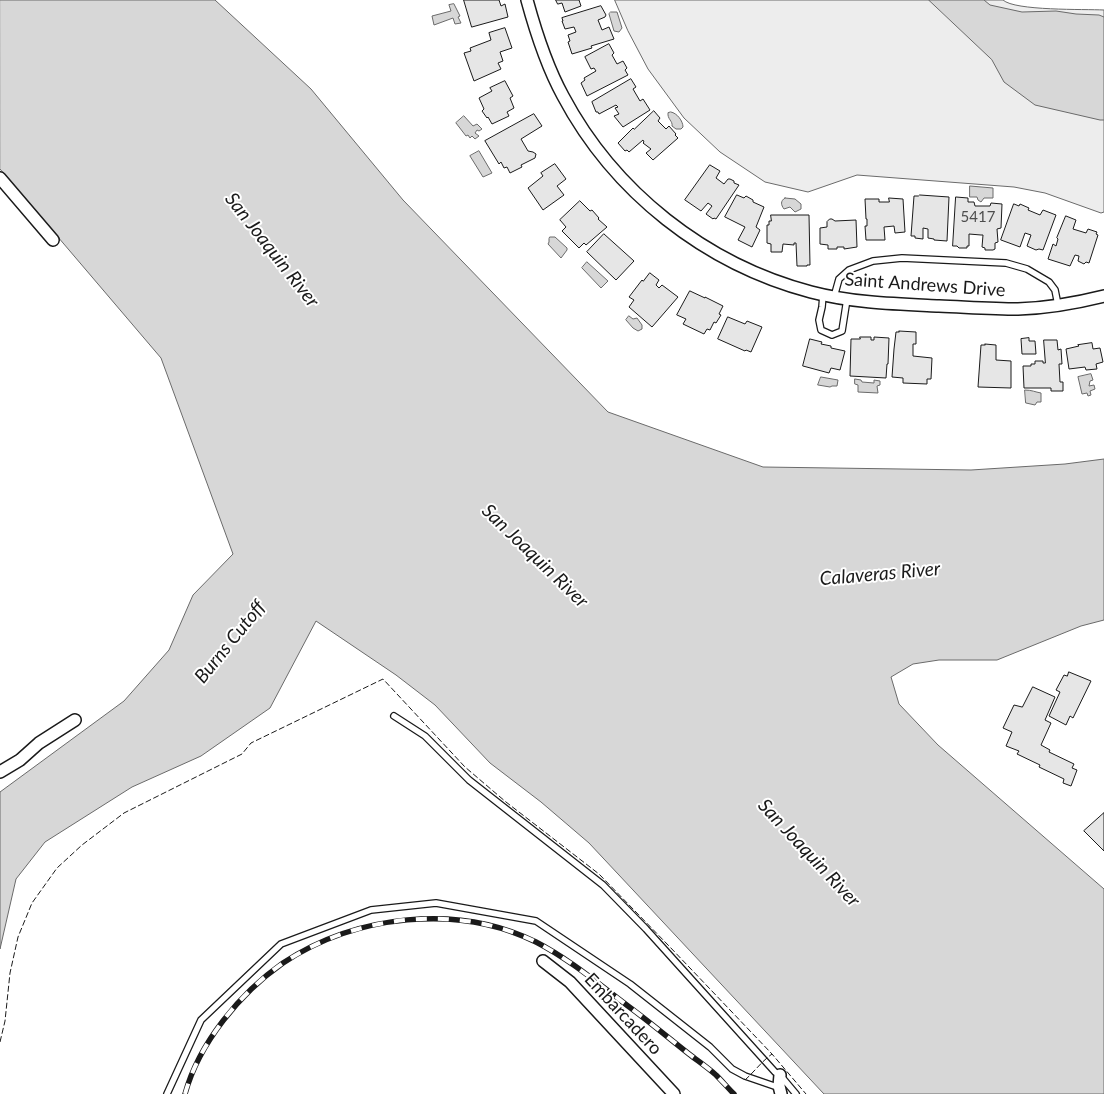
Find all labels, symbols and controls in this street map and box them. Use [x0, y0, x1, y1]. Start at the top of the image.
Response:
water label: San Joaquin River [220, 188, 324, 312]
house number: 5417 [961, 208, 995, 226]
street label: Saint Andrews Drive [844, 269, 1006, 301]
water label: San Joaquin River [477, 499, 593, 613]
water label: Calaveras River [819, 557, 941, 591]
water label: Burns Cutoff [190, 596, 270, 688]
water label: San Joaquin River [753, 794, 865, 912]
street label: Embarcadero [580, 969, 666, 1059]

